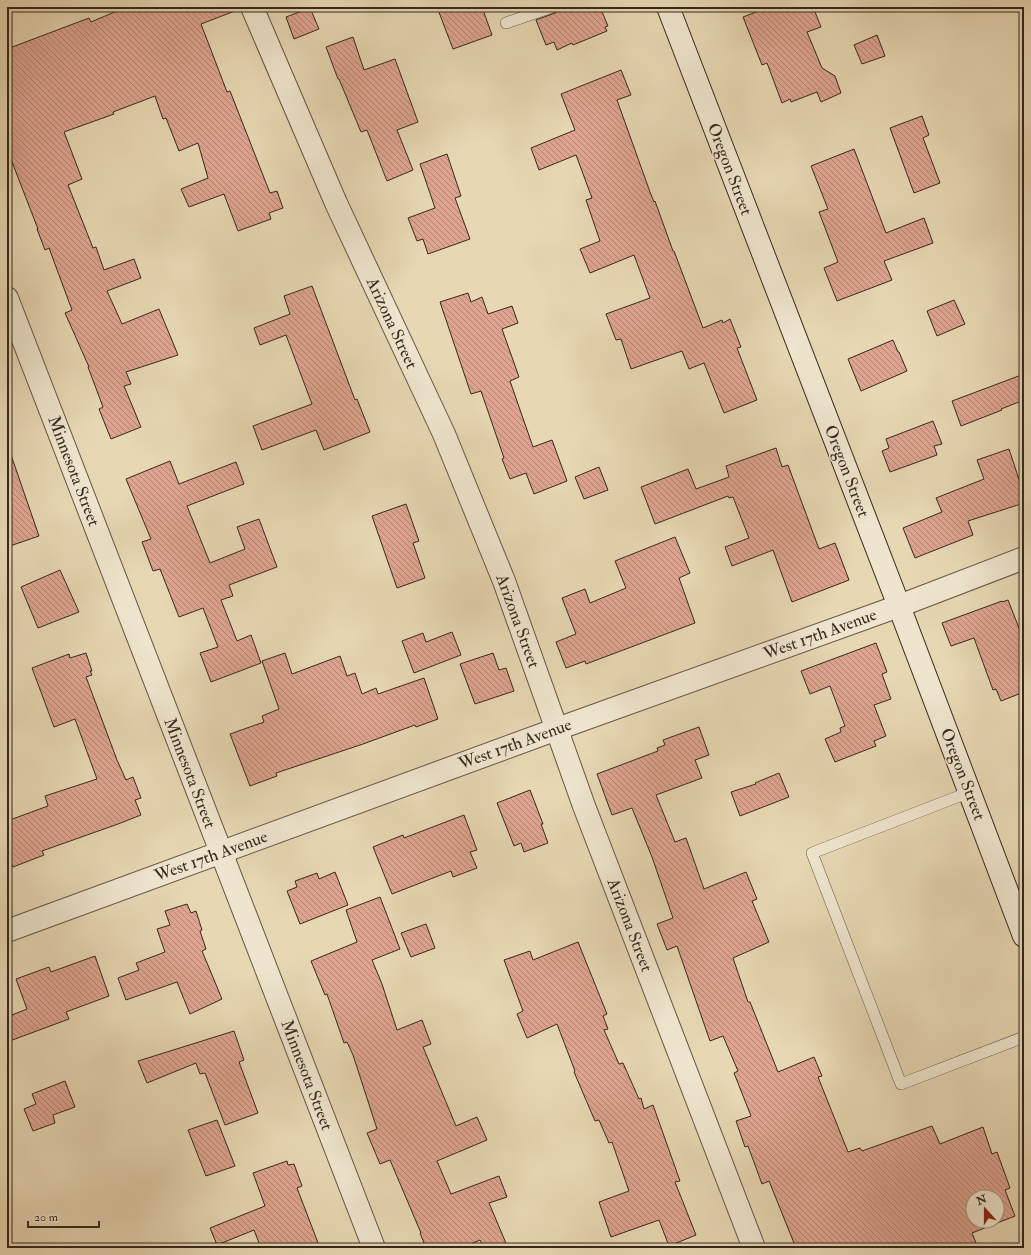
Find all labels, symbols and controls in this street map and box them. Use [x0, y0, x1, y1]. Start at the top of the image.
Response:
street label: Oregon Street [703, 120, 757, 219]
street label: Arizona Street [361, 273, 423, 372]
street label: Minnesota Street [43, 413, 105, 530]
street label: Oregon Street [820, 422, 874, 521]
street label: Arizona Street [491, 570, 545, 671]
street label: West 17th Avenue [760, 604, 879, 665]
street label: West 17th Avenue [455, 714, 574, 775]
street label: Minnesota Street [159, 715, 221, 832]
street label: Oregon Street [936, 725, 990, 824]
street label: West 17th Avenue [151, 826, 270, 887]
street label: Arizona Street [602, 874, 658, 975]
street label: Minnesota Street [276, 1017, 338, 1134]
north arrow [965, 1189, 1005, 1229]
text: N [974, 1192, 990, 1208]
scale bar [28, 1203, 99, 1229]
text: 20 m [34, 1210, 59, 1225]

